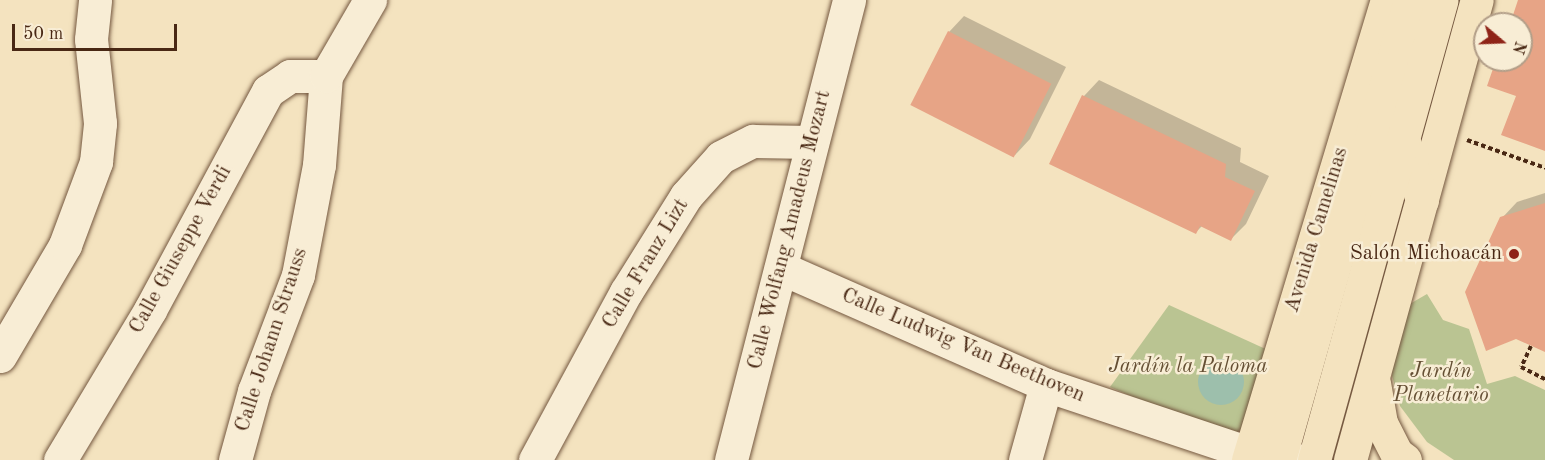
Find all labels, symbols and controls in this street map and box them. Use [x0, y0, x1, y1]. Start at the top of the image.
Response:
scale bar [15, 12, 180, 50]
north arrow [1473, 12, 1533, 72]
text: 50 m [23, 25, 63, 43]
text: N [1509, 39, 1528, 56]
street label: Calle Wolfang Amadeus Mozart [743, 88, 837, 372]
street label: Avenida Camelinas [1280, 144, 1354, 316]
street label: Calle Giuseppe Verdi [124, 161, 238, 339]
street label: Calle Franz Lizt [597, 194, 695, 334]
place label: Salón Michoacán [1350, 241, 1502, 267]
street label: Calle Johann Strauss [230, 245, 314, 435]
marker: Salón Michoacán [1507, 247, 1521, 261]
street label: Calle Ludwig Van Beethoven [837, 283, 1089, 409]
park label: Jardín la Paloma [1109, 354, 1267, 380]
park label: Jardín Planetario [1393, 359, 1489, 409]

